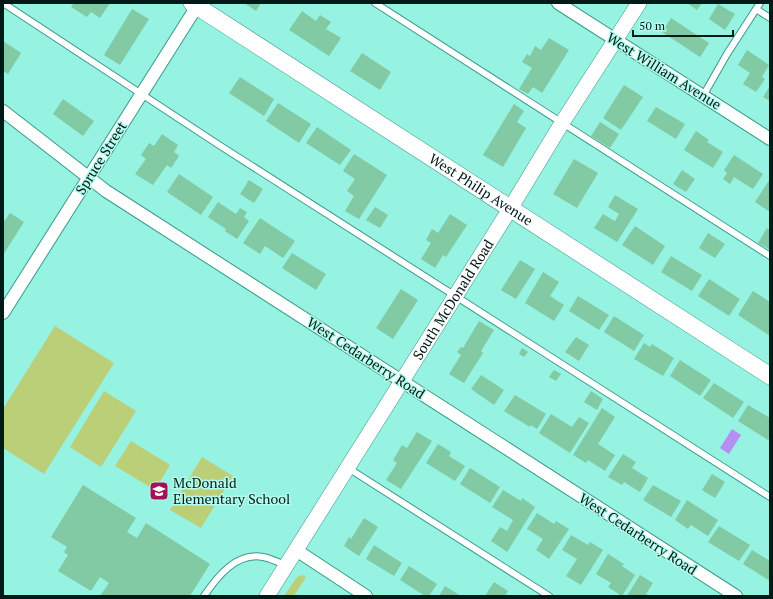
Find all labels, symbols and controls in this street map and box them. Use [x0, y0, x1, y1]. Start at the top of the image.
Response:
scale bar [633, 12, 733, 38]
text: 50 m [639, 18, 666, 33]
street label: West William Avenue [603, 28, 725, 114]
street label: Spruce Street [71, 117, 131, 198]
street label: West Philip Avenue [426, 149, 537, 230]
street label: South McDonald Road [408, 235, 498, 363]
street label: West Cedarberry Road [304, 312, 429, 403]
place label: McDonald Elementary School [173, 473, 290, 508]
school or university icon: McDonald Elementary School [148, 480, 170, 502]
street label: West Cedarberry Road [576, 488, 701, 579]

